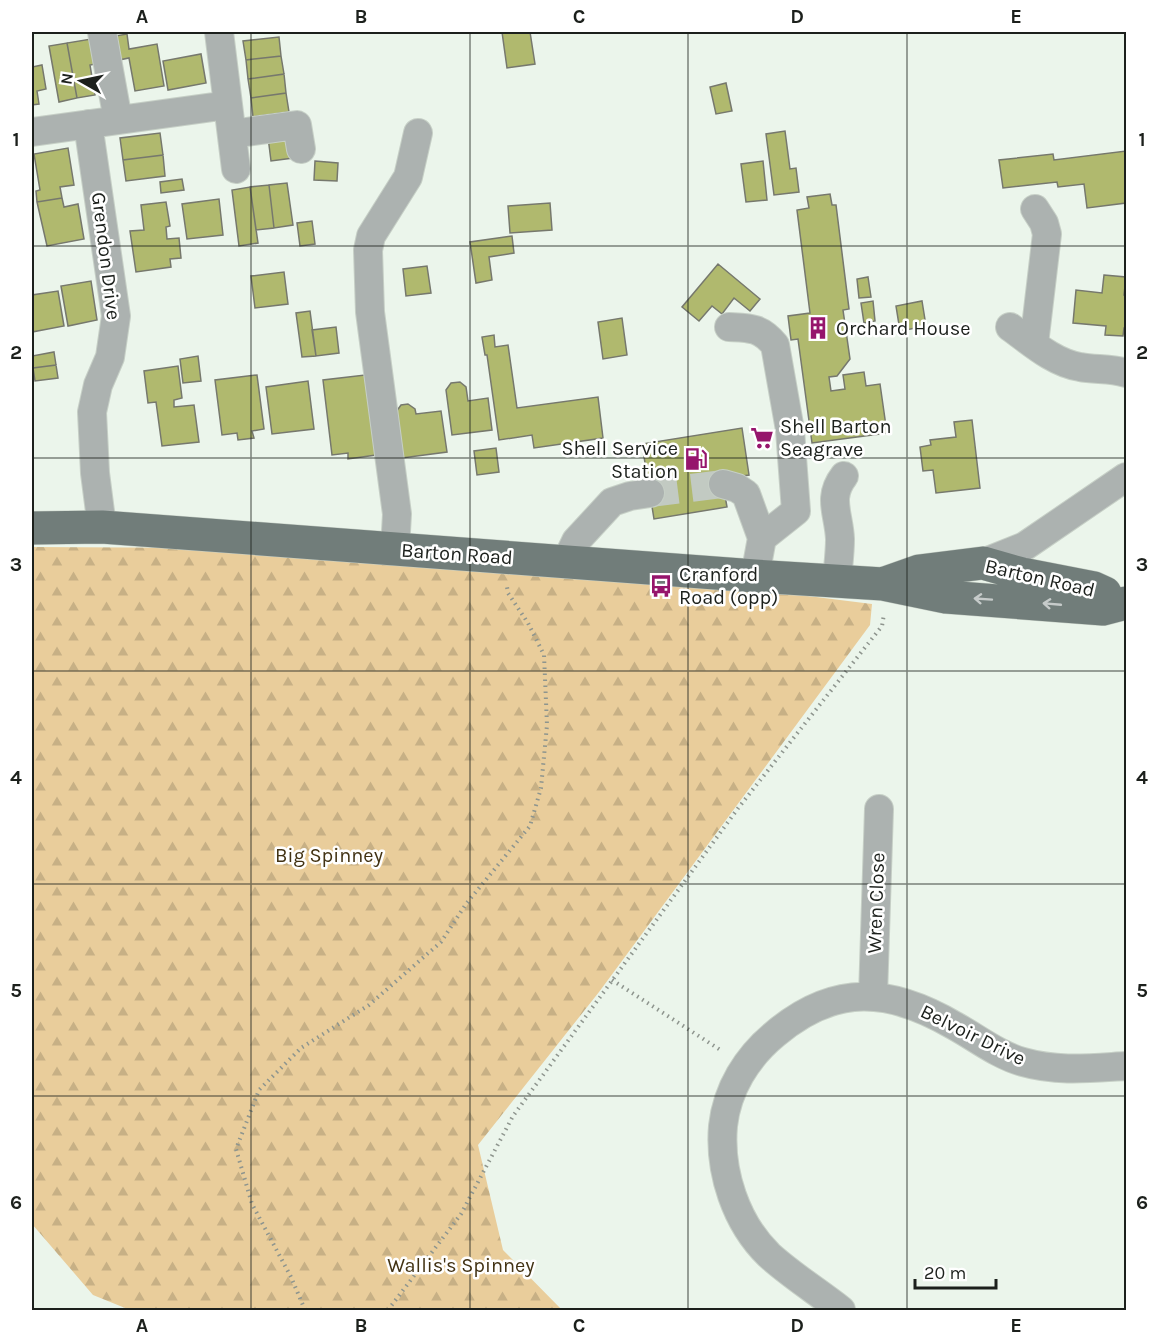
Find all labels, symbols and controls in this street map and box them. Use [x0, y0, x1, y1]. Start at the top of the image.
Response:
text: A [136, 5, 149, 28]
text: B [355, 5, 367, 28]
text: C [573, 5, 585, 28]
text: D [790, 5, 804, 28]
text: E [1010, 5, 1022, 28]
north arrow [51, 51, 111, 111]
text: N [56, 72, 77, 86]
text: 1 [12, 128, 20, 151]
text: 1 [1138, 128, 1146, 151]
street label: Grendon Drive [87, 191, 125, 321]
building icon: Orchard House [805, 315, 831, 341]
place label: Orchard House [836, 317, 971, 340]
text: 2 [10, 341, 22, 364]
text: 2 [1136, 341, 1148, 364]
place label: Shell Barton Seagrave [780, 415, 892, 461]
supermarket icon: Shell Barton Seagrave [749, 425, 775, 451]
place label: Shell Service Station [561, 437, 678, 483]
fuel station icon: Shell Service Station [683, 446, 709, 472]
street label: Barton Road [400, 539, 514, 569]
text: 3 [10, 553, 22, 576]
text: 3 [1136, 553, 1148, 576]
street label: Barton Road [983, 554, 1097, 602]
place label: Cranford Road (opp) [679, 563, 778, 609]
bus stop icon: Cranford Road (opp) [648, 573, 674, 599]
one-way arrow [973, 593, 993, 604]
one-way arrow [1043, 598, 1063, 609]
text: 4 [10, 766, 22, 789]
text: 4 [1136, 766, 1148, 789]
park label: Big Spinney [275, 844, 383, 867]
street label: Wren Close [863, 852, 889, 954]
text: 5 [10, 979, 22, 1002]
text: 5 [1136, 979, 1148, 1002]
street label: Belvoir Drive [917, 1000, 1029, 1070]
text: 6 [10, 1191, 22, 1214]
text: 6 [1136, 1191, 1148, 1214]
scale bar [915, 1252, 996, 1290]
park label: Wallis's Spinney [387, 1254, 535, 1277]
text: 20 m [924, 1262, 966, 1284]
text: A [136, 1314, 149, 1337]
text: B [355, 1314, 367, 1337]
text: C [573, 1314, 585, 1337]
text: D [790, 1314, 804, 1337]
text: E [1010, 1314, 1022, 1337]

